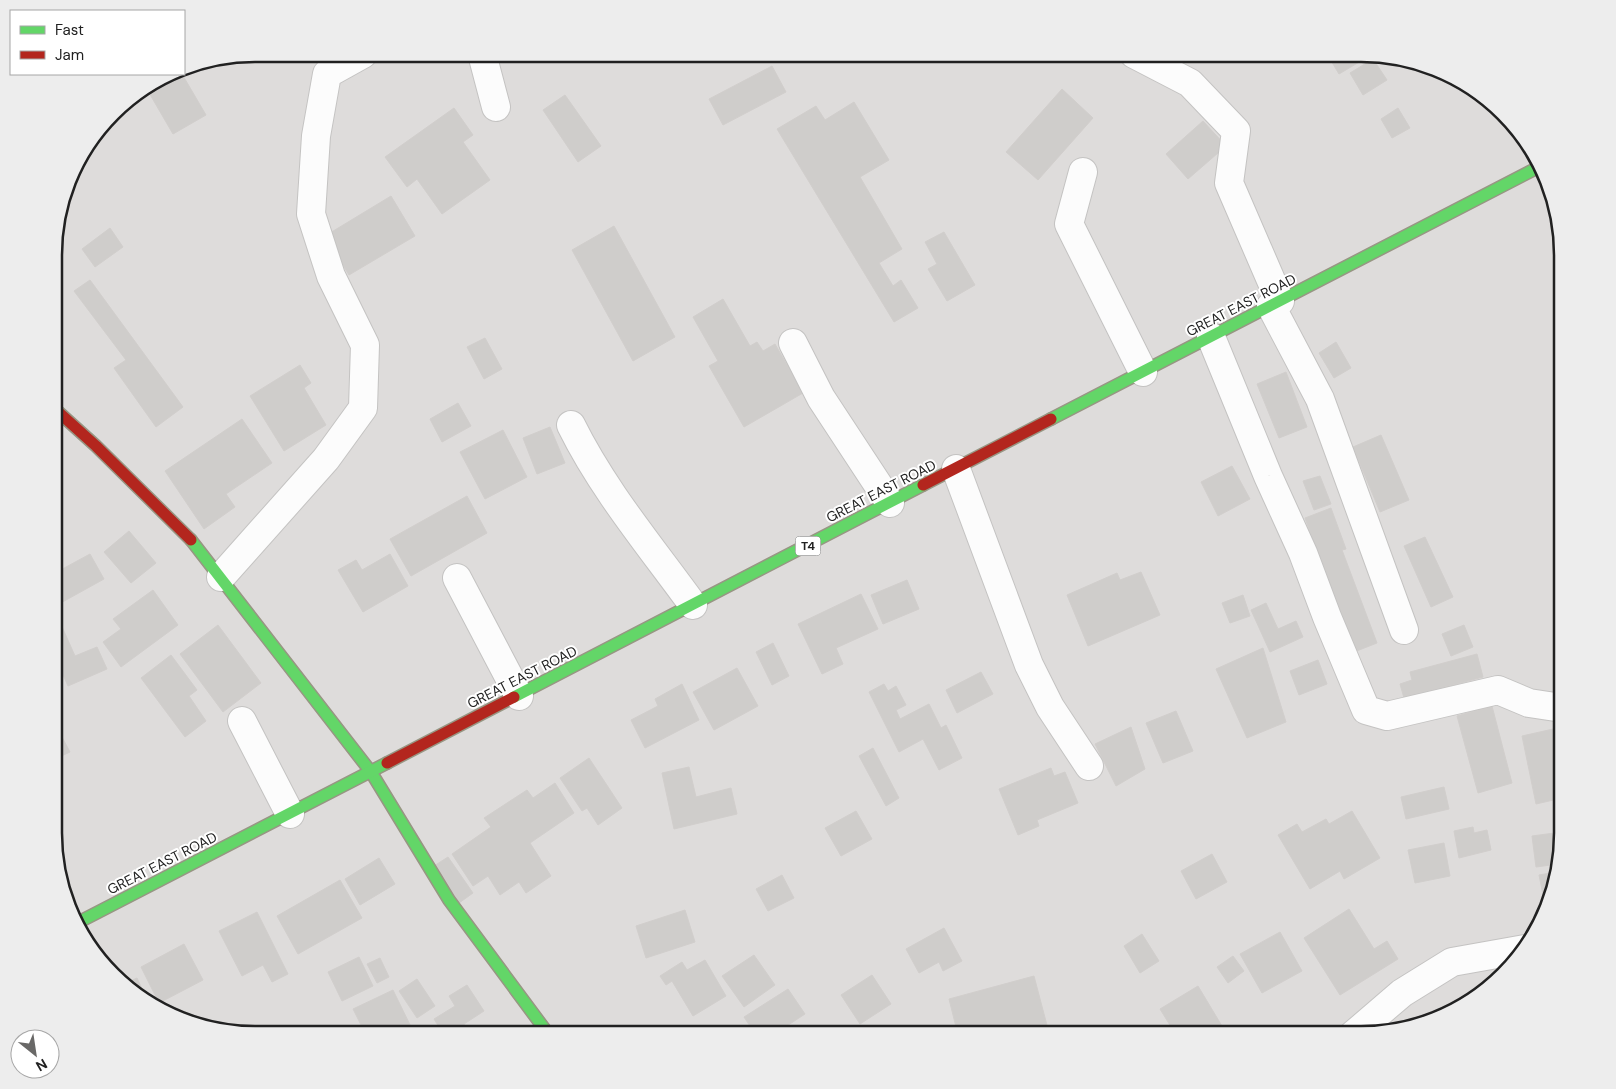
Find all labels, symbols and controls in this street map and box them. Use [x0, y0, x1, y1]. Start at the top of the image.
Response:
legend [10, 10, 185, 75]
text: Fast [55, 20, 84, 40]
text: Jam [55, 45, 84, 65]
street label: GREAT EAST ROAD [1183, 270, 1299, 340]
street label: GREAT EAST ROAD [823, 456, 939, 526]
road number: T4 [796, 536, 820, 556]
street label: GREAT EAST ROAD [464, 642, 580, 712]
street label: GREAT EAST ROAD [104, 828, 220, 898]
north arrow [10, 1029, 60, 1079]
text: N [33, 1055, 50, 1076]

